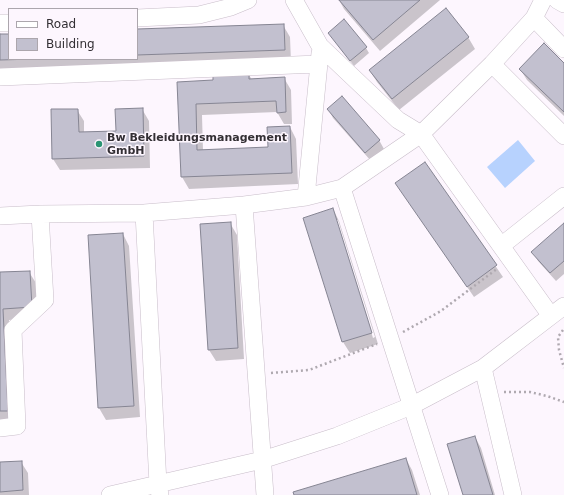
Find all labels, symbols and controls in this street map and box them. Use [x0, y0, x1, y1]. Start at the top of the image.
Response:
legend [8, 8, 138, 60]
text: Road [46, 17, 76, 31]
text: Building [46, 37, 95, 51]
place label: Bw Bekleidungsmanagement GmbH [107, 131, 287, 157]
marker: Bw Bekleidungsmanagement GmbH [94, 139, 104, 149]

